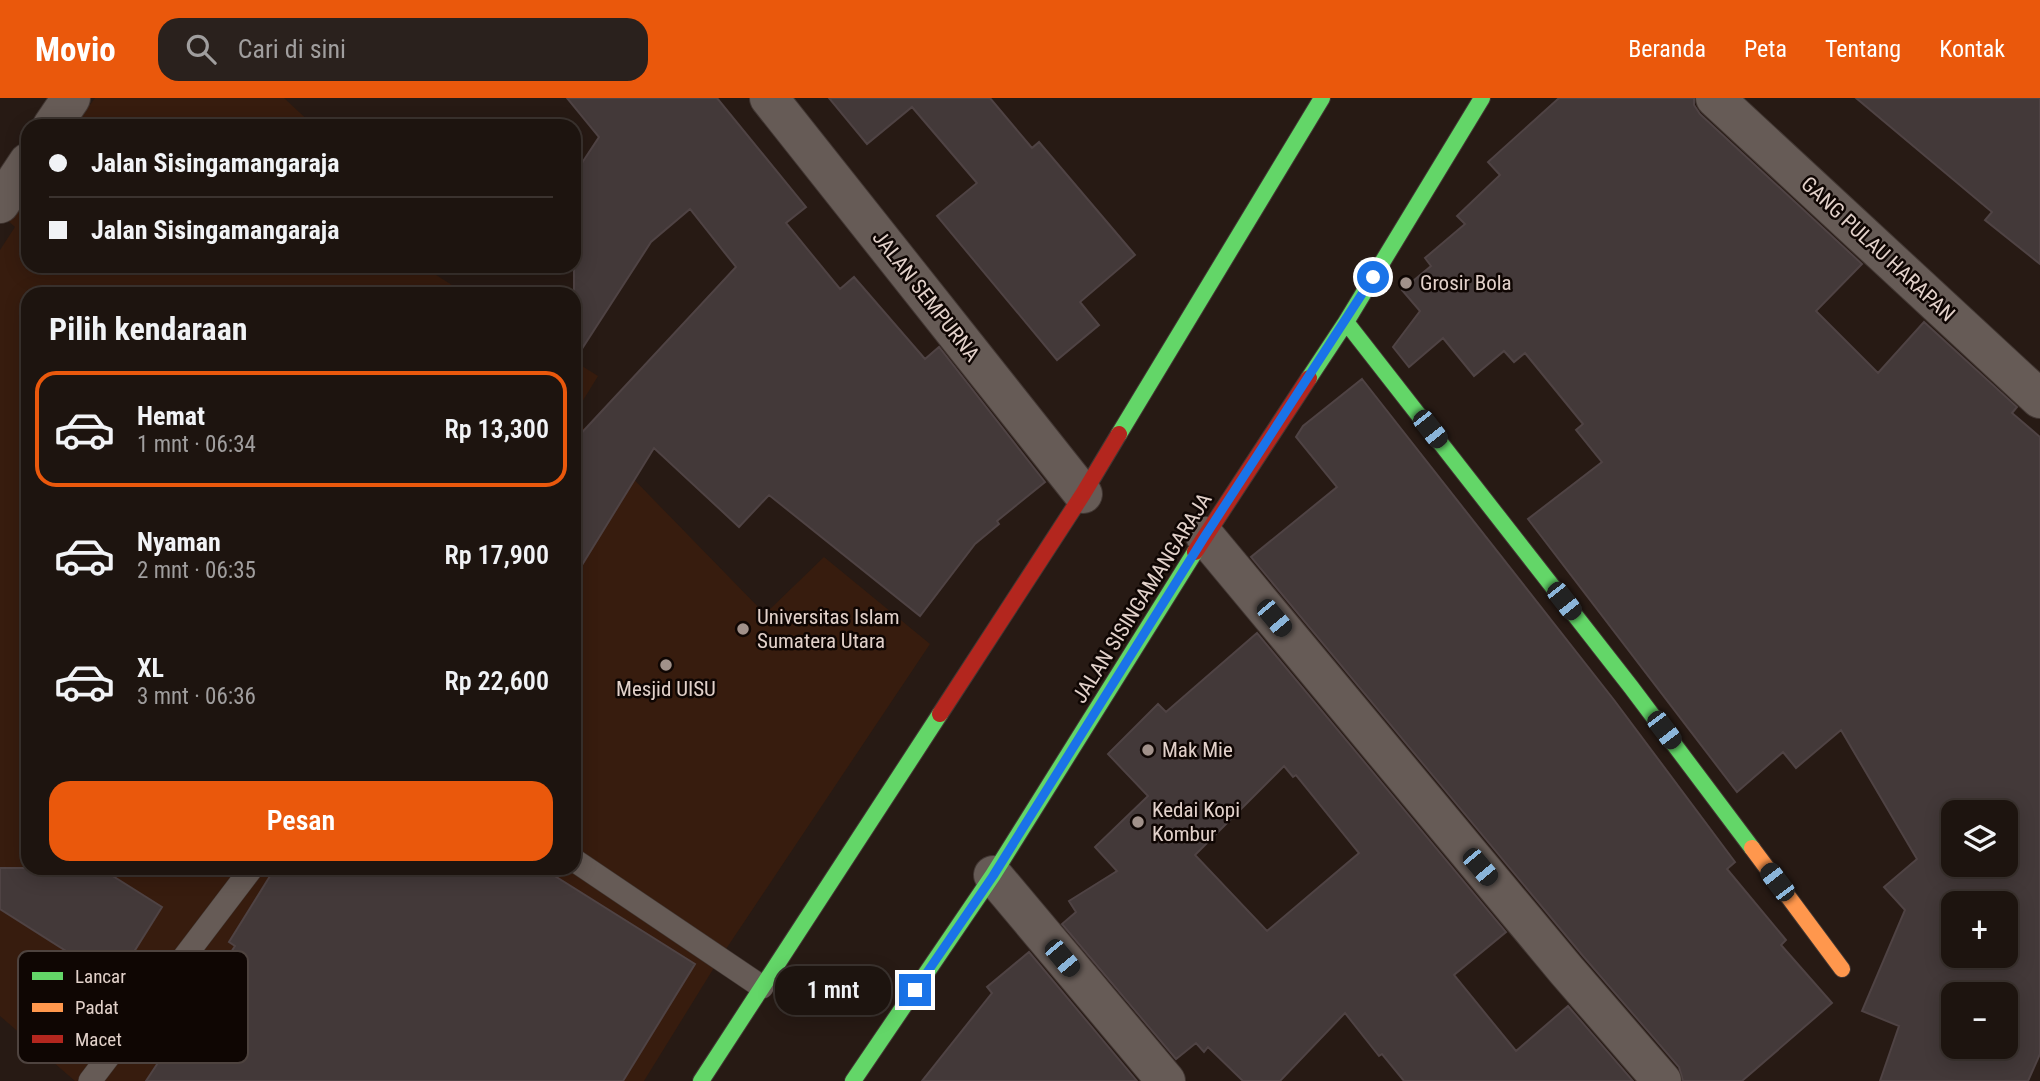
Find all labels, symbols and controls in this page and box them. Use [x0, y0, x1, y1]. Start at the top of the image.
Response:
search box [158, 18, 648, 81]
text: Movio [35, 30, 116, 69]
icon: search [182, 30, 220, 68]
text: Cari di sini [238, 34, 346, 64]
text: Beranda [1628, 35, 1706, 63]
text: Peta [1744, 35, 1787, 63]
text: Tentang [1825, 35, 1901, 63]
text: Kontak [1939, 35, 2005, 63]
text: Jalan Sisingamangaraja [91, 148, 339, 178]
street label: GANG PULAU HARAPAN [1796, 172, 1960, 326]
text: Jalan Sisingamangaraja [91, 215, 339, 245]
street label: JALAN SEMPURNA [868, 226, 984, 366]
route start [1357, 261, 1389, 293]
place label: Grosir Bola [1420, 271, 1512, 295]
marker: Grosir Bola [1398, 275, 1414, 291]
text: Pilih kendaraan [49, 310, 248, 348]
icon: car [53, 398, 116, 461]
text: Hemat [137, 401, 205, 431]
car [1409, 406, 1452, 452]
text: Rp 13,300 [444, 414, 549, 444]
text: 1 mnt · 06:34 [137, 431, 256, 458]
street label: JALAN SISINGAMANGARAJA [1067, 489, 1217, 707]
icon: car [53, 524, 116, 587]
text: Nyaman [137, 527, 221, 557]
text: Rp 17,900 [444, 540, 549, 570]
text: 2 mnt · 06:35 [137, 557, 256, 584]
car [1543, 578, 1586, 624]
car [1253, 595, 1296, 641]
place label: Universitas Islam Sumatera Utara [757, 605, 899, 653]
marker: Universitas Islam Sumatera Utara [735, 621, 751, 637]
icon: car [53, 650, 116, 713]
text: XL [137, 653, 164, 683]
marker: Mesjid UISU [658, 657, 674, 673]
text: Rp 22,600 [444, 666, 549, 696]
place label: Mesjid UISU [616, 677, 716, 701]
text: 3 mnt · 06:36 [137, 683, 256, 710]
car [1643, 707, 1686, 753]
place label: Mak Mie [1162, 738, 1233, 762]
marker: Mak Mie [1140, 742, 1156, 758]
button: Pesan [49, 781, 553, 861]
place label: Kedai Kopi Kombur [1152, 798, 1240, 846]
map controls [1941, 800, 2018, 1059]
button: layers [1941, 800, 2018, 877]
marker: Kedai Kopi Kombur [1130, 814, 1146, 830]
car [1459, 844, 1502, 890]
car [1756, 859, 1799, 905]
button: + [1941, 891, 2018, 968]
car [1041, 935, 1084, 981]
legend [18, 951, 248, 1063]
text: Lancar [75, 965, 126, 988]
callout: 1 mnt [775, 966, 890, 1015]
route end [899, 974, 931, 1006]
text: 1 mnt [807, 977, 859, 1004]
button: − [1941, 982, 2018, 1059]
text: Padat [75, 996, 119, 1019]
text: Macet [75, 1028, 122, 1051]

